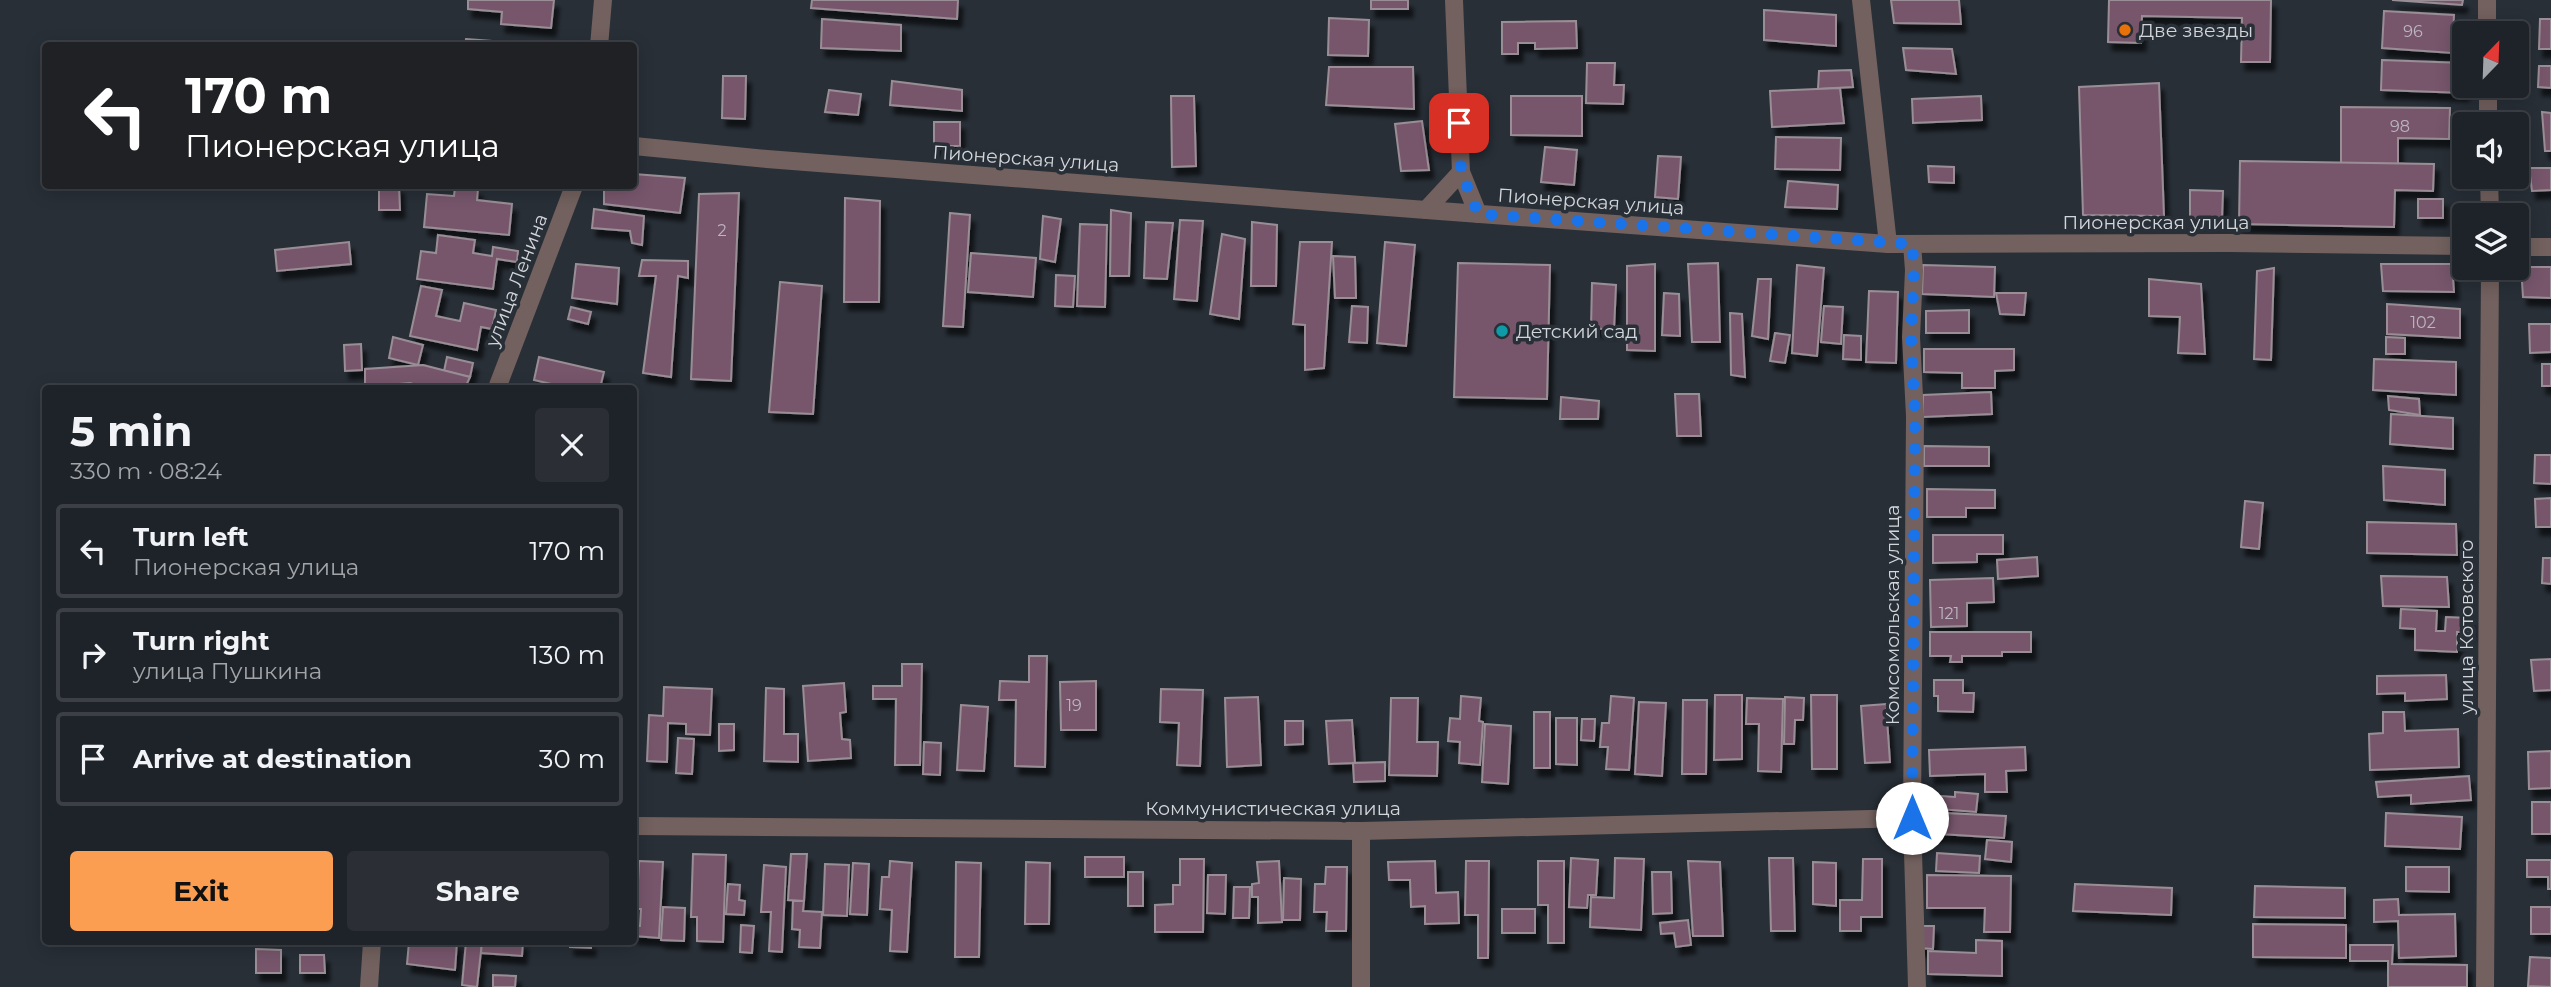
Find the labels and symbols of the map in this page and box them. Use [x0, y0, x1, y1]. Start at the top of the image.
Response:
place label: Две звезды [2139, 19, 2253, 42]
north arrow [2452, 21, 2529, 98]
marker: Две звезды [2117, 22, 2133, 38]
house number: 96 [2403, 22, 2423, 41]
pin [1429, 93, 1489, 153]
house number: 98 [2390, 117, 2410, 136]
street label: Пионерская улица [932, 141, 1120, 176]
street label: Пионерская улица [1497, 184, 1685, 219]
street label: улица Ленина [480, 210, 552, 351]
street label: Пионерская улица [2063, 211, 2249, 234]
house number: 2 [717, 221, 727, 240]
house number: 102 [2410, 313, 2436, 332]
place label: Детский сад [1516, 320, 1638, 343]
marker: Детский сад [1494, 323, 1510, 339]
street label: Комсомольская улица [1881, 505, 1904, 725]
street label: улица Котовского [2455, 539, 2478, 716]
house number: 121 [1939, 604, 1959, 623]
house number: 19 [1066, 696, 1082, 715]
position arrow [1875, 781, 1949, 855]
street label: Коммунистическая улица [1145, 797, 1401, 820]

